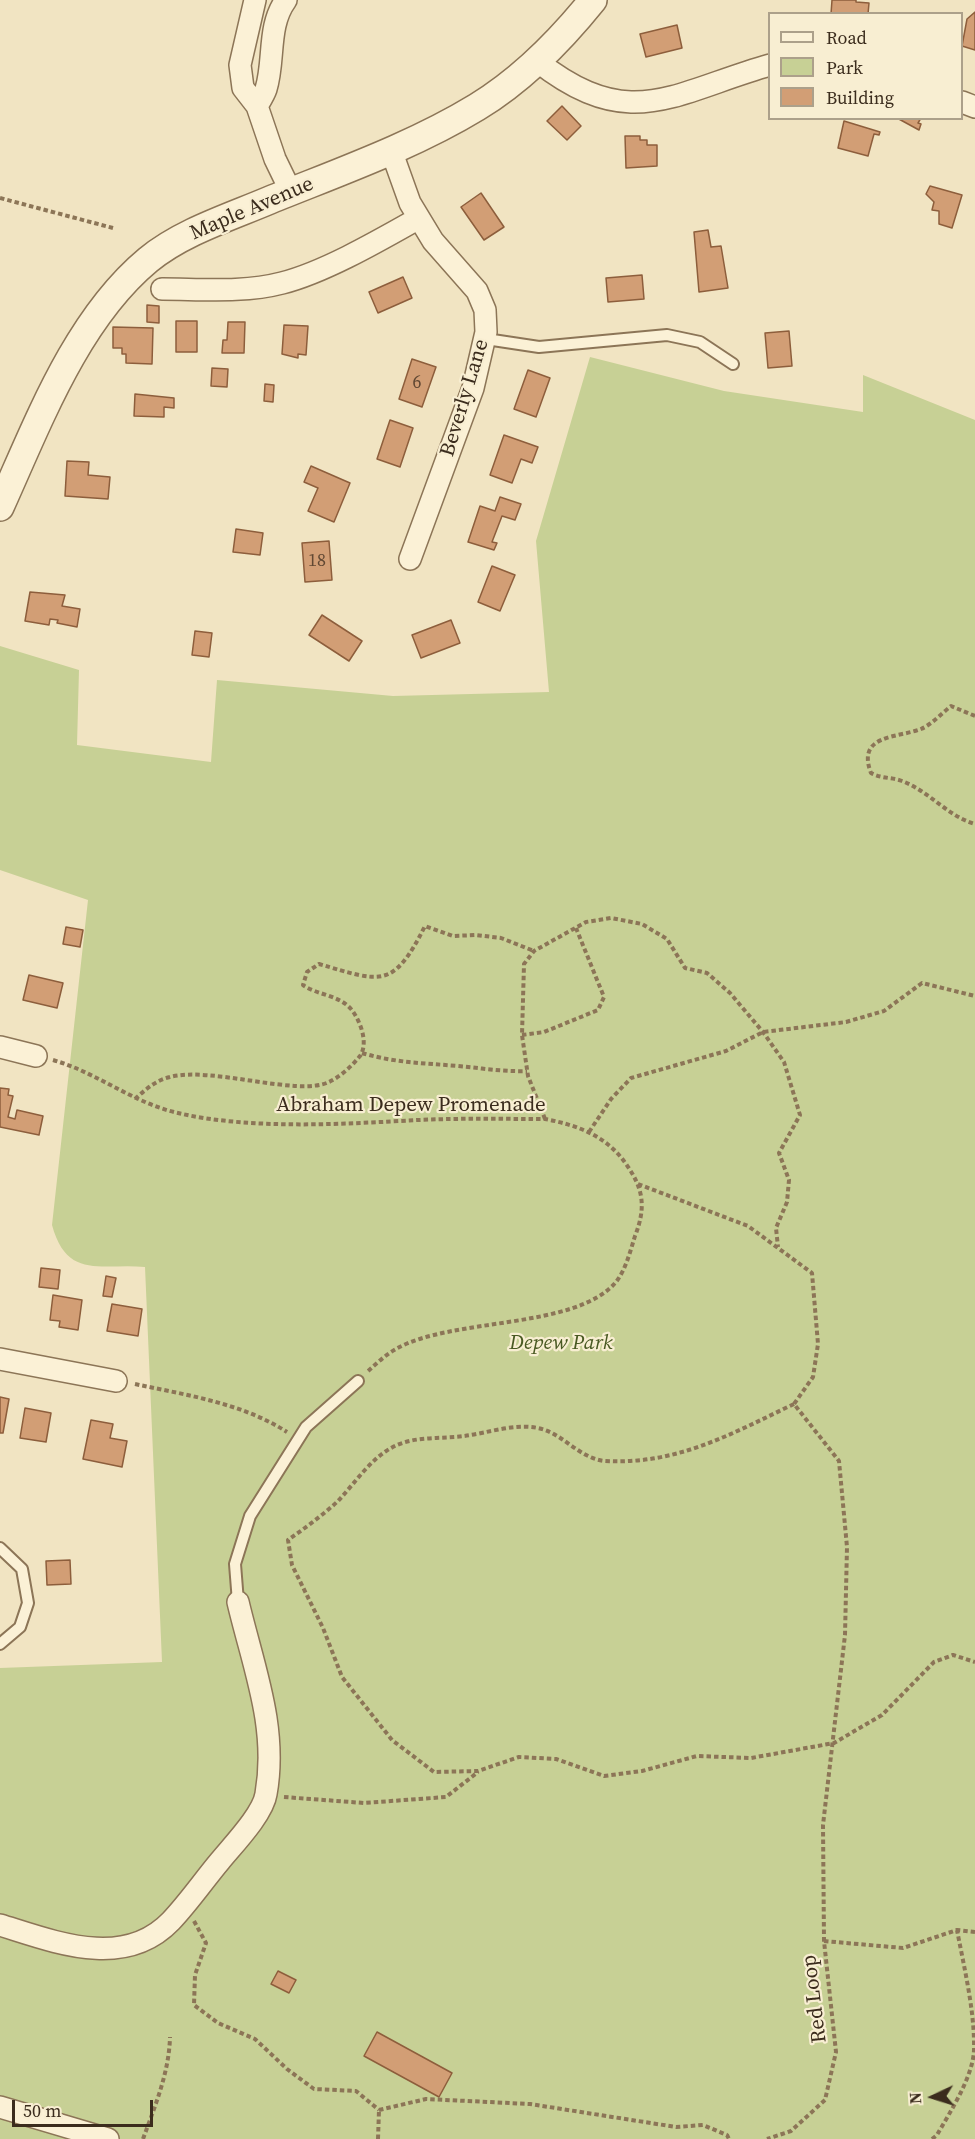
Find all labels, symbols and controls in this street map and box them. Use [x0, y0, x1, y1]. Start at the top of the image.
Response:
legend [768, 12, 963, 120]
text: Road [826, 25, 867, 50]
text: Park [826, 55, 863, 80]
text: Building [826, 85, 894, 110]
street label: Maple Avenue [186, 172, 318, 246]
street label: Beverly Lane [435, 336, 495, 460]
house number: 6 [413, 372, 421, 394]
house number: 18 [308, 550, 326, 572]
street label: Abraham Depew Promenade [276, 1093, 546, 1119]
park label: Depew Park [509, 1331, 613, 1357]
street label: Red Loop [797, 1954, 833, 2044]
north arrow [903, 2067, 963, 2127]
scale bar [15, 2088, 156, 2126]
text: N [904, 2092, 926, 2105]
text: 50 m [23, 2098, 61, 2123]

